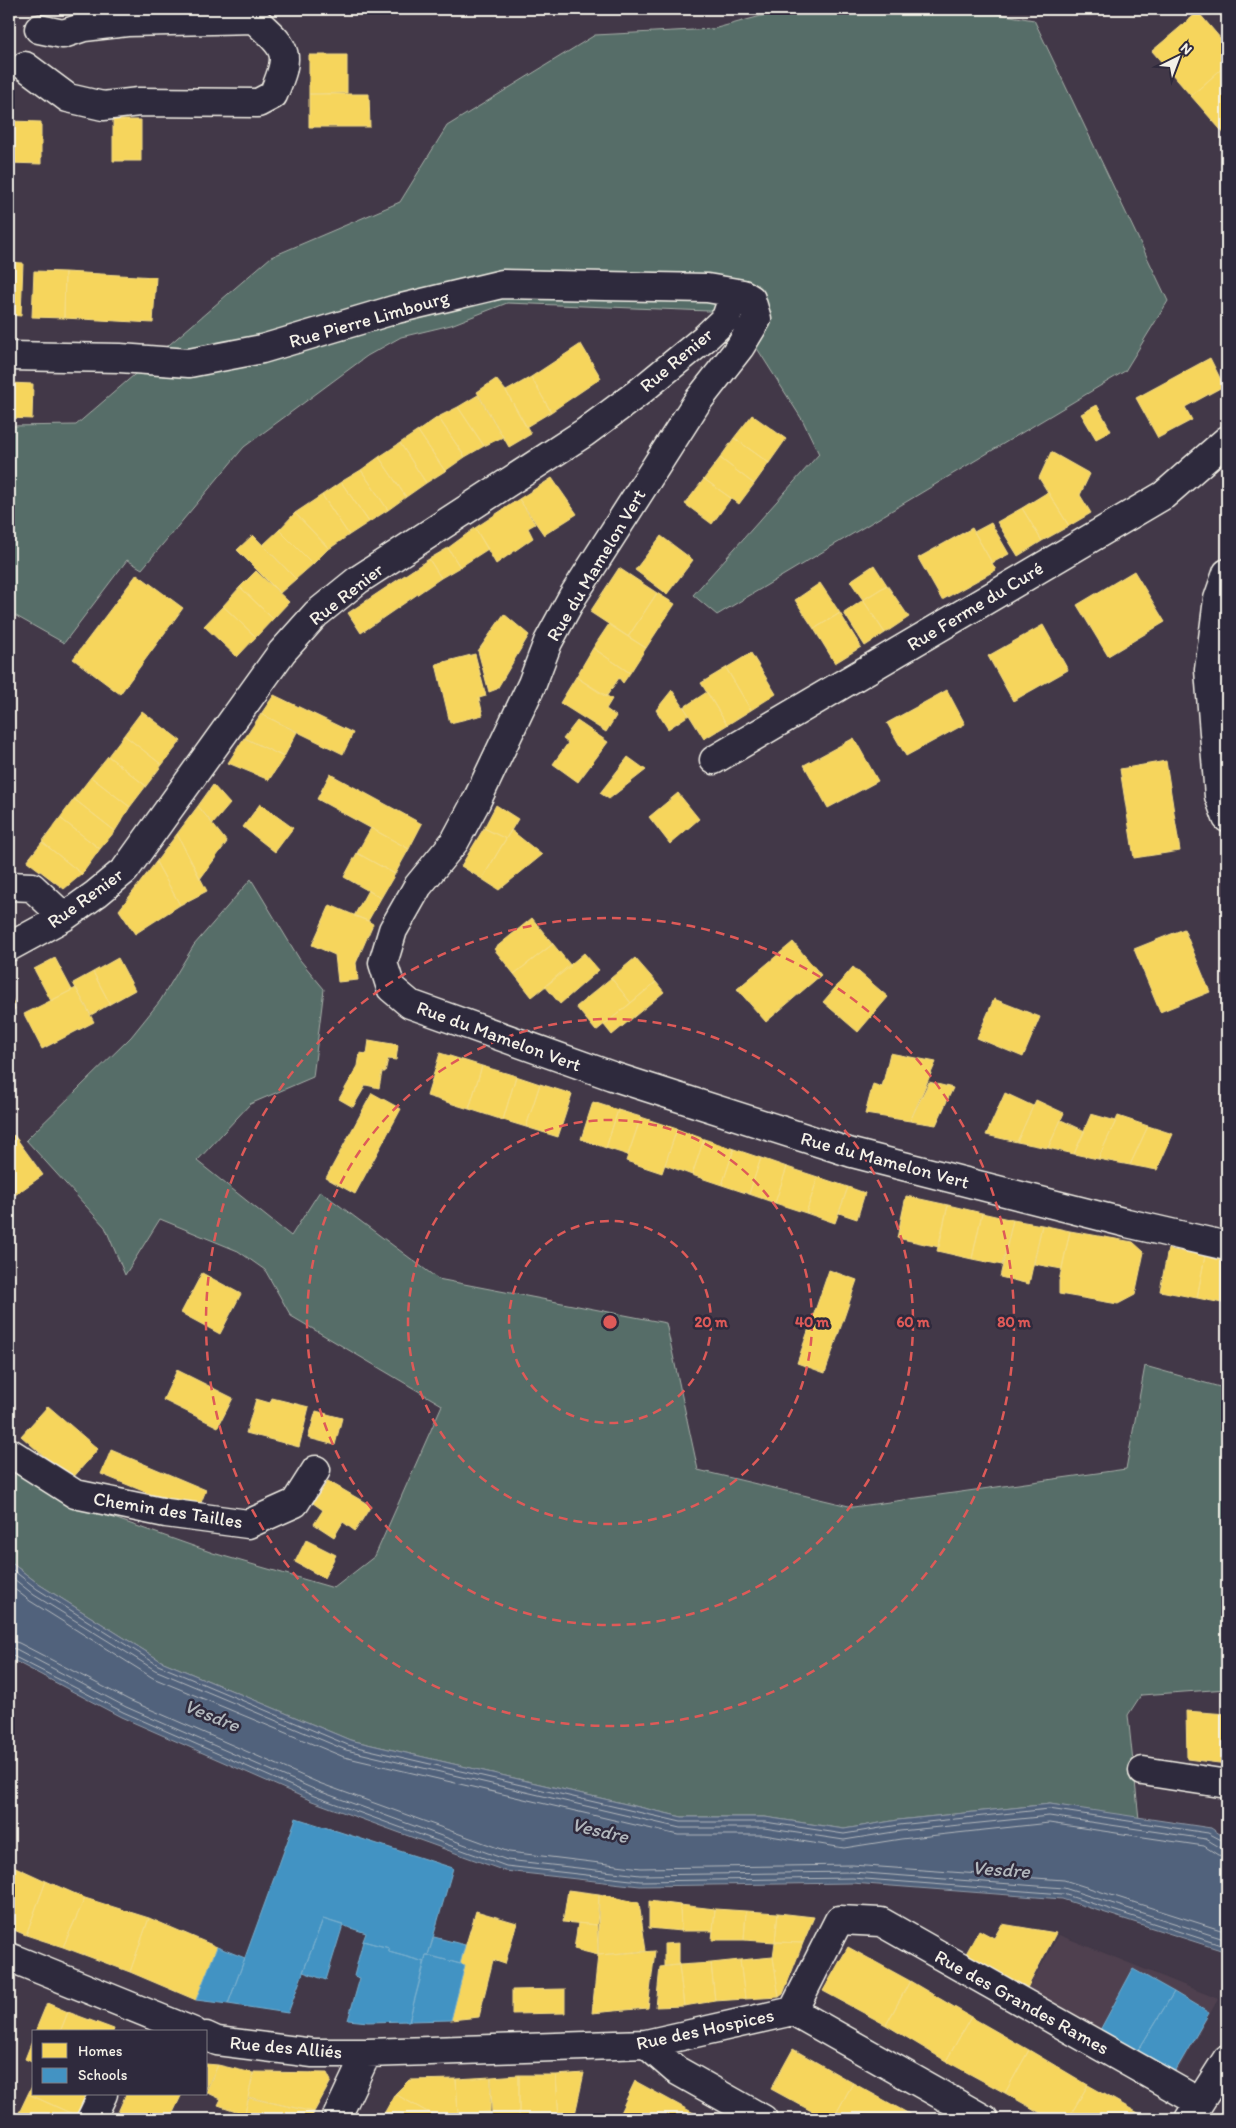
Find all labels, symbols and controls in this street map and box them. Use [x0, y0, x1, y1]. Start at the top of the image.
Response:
north arrow [1154, 32, 1204, 82]
text: N [1177, 39, 1196, 58]
street label: Rue Pierre Limbourg [286, 285, 452, 353]
street label: Rue Renier [635, 322, 718, 397]
street label: Rue du Mamelon Vert [541, 485, 651, 645]
street label: Rue Ferme du Curé [903, 556, 1047, 656]
street label: Rue Renier [304, 557, 388, 630]
street label: Rue Renier [43, 862, 128, 933]
street label: Rue du Mamelon Vert [414, 996, 584, 1076]
street label: Rue du Mamelon Vert [798, 1126, 972, 1194]
centre of rings [601, 1313, 619, 1331]
text: 20 m [694, 1313, 728, 1331]
text: 40 m [795, 1313, 830, 1331]
text: 60 m [896, 1313, 930, 1331]
text: 80 m [997, 1313, 1031, 1331]
street label: Chemin des Tailles [92, 1487, 244, 1533]
water label: Vesdre [181, 1693, 245, 1737]
water label: Vesdre [569, 1812, 632, 1849]
water label: Vesdre [971, 1855, 1032, 1883]
street label: Rue des Grandes Rames [931, 1944, 1113, 2060]
street label: Rue des Hospices [634, 2003, 776, 2055]
legend [32, 2030, 208, 2096]
street label: Rue des Alliés [229, 2031, 343, 2063]
text: Homes [78, 2042, 123, 2060]
text: Schools [78, 2066, 128, 2084]

